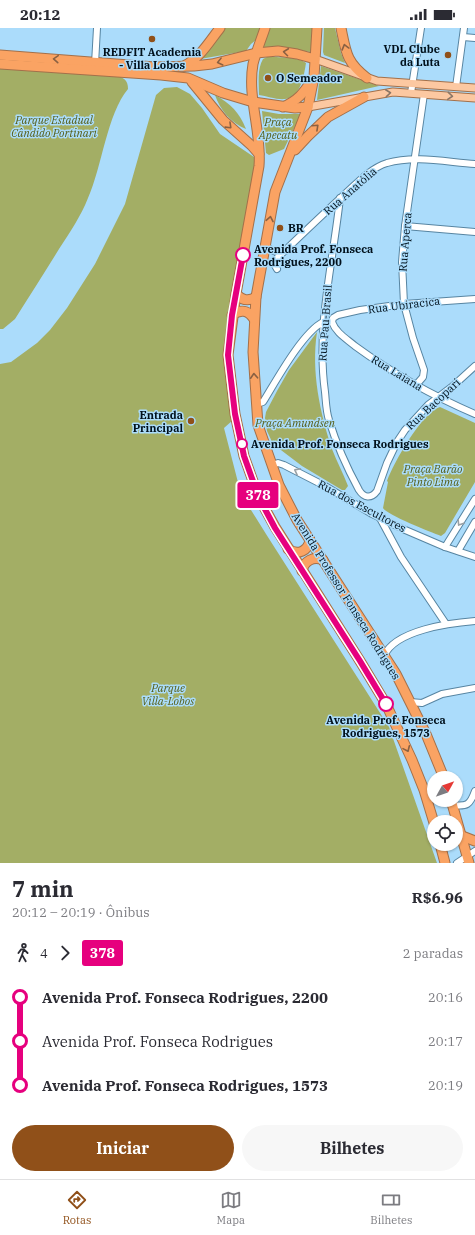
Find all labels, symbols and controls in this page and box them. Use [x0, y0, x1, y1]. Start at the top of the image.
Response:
text: 20:12 [20, 5, 61, 24]
marker: REDFIT Academia - Villa Lobos [147, 34, 157, 44]
place label: VDL Clube da Luta [384, 42, 440, 69]
one-way arrow [342, 43, 350, 50]
place label: REDFIT Academia - Villa Lobos [103, 45, 201, 72]
one-way arrow [283, 48, 289, 57]
marker: VDL Clube da Luta [443, 50, 453, 60]
one-way arrow [53, 54, 59, 63]
one-way arrow [217, 57, 224, 66]
place label: O Semeador [276, 71, 343, 85]
marker: O Semeador [263, 73, 273, 83]
one-way arrow [384, 89, 391, 98]
one-way arrow [447, 91, 453, 100]
park label: Parque Estadual Cândido Portinari [11, 113, 98, 140]
park label: Praça Apecatu [258, 115, 298, 142]
one-way arrow [224, 122, 232, 129]
one-way arrow [312, 125, 319, 132]
street label: Rua Anatólia [320, 164, 380, 218]
street label: Rua Aperca [395, 212, 415, 272]
one-way arrow [265, 216, 274, 222]
place label: BR [288, 221, 304, 235]
marker: BR [275, 223, 285, 233]
place label: Avenida Prof. Fonseca Rodrigues, 2200 [254, 242, 373, 269]
marker: Avenida Prof. Fonseca Rodrigues, 2200 [235, 247, 251, 263]
street label: Rua Pau-Brasil [315, 284, 335, 362]
street label: Rua Ubiracica [367, 294, 441, 316]
street label: Rua Laiana [369, 352, 425, 394]
one-way arrow [250, 373, 259, 379]
street label: Rua Bacopari [403, 375, 463, 433]
place label: Entrada Principal [133, 408, 183, 435]
marker: Entrada Principal [186, 416, 196, 426]
park label: Praça Amundsen [254, 416, 336, 430]
place label: Avenida Prof. Fonseca Rodrigues [251, 437, 429, 451]
marker: Avenida Prof. Fonseca Rodrigues [236, 438, 248, 450]
park label: Praça Barão Pinto Lima [403, 462, 463, 489]
one-way arrow [294, 469, 301, 476]
street label: Rua dos Escultores [315, 477, 409, 535]
line badge: 378 [235, 482, 281, 508]
text: 378 [245, 486, 271, 504]
street label: Avenida Professor Fonseca Rodrigues [289, 510, 403, 682]
one-way arrow [457, 519, 465, 526]
park label: Parque Villa-Lobos [142, 681, 195, 708]
marker: Avenida Prof. Fonseca Rodrigues, 1573 [378, 696, 394, 712]
place label: Avenida Prof. Fonseca Rodrigues, 1573 [326, 713, 446, 740]
one-way arrow [402, 744, 410, 752]
north arrow [427, 771, 463, 807]
map controls [427, 771, 463, 851]
button: locate [427, 815, 463, 851]
text: 7 min [12, 874, 74, 903]
text: R$6.96 [412, 888, 463, 907]
text: 20:12 – 20:19 · Ônibus [12, 904, 150, 921]
icon: walk [12, 942, 34, 964]
icon: forward [54, 942, 76, 964]
text: 378 [90, 944, 115, 962]
text: 4 [40, 945, 48, 962]
text: 2 paradas [403, 945, 463, 962]
text: Avenida Prof. Fonseca Rodrigues, 2200 [42, 988, 328, 1007]
text: 20:16 [428, 989, 463, 1006]
text: Avenida Prof. Fonseca Rodrigues [42, 1032, 273, 1051]
text: 20:17 [428, 1033, 463, 1050]
text: Avenida Prof. Fonseca Rodrigues, 1573 [42, 1076, 328, 1095]
text: 20:19 [428, 1077, 463, 1094]
button: Iniciar [12, 1125, 234, 1171]
button: Bilhetes [242, 1125, 463, 1171]
tab: Rotas [63, 1189, 91, 1227]
tab: Mapa [217, 1189, 245, 1227]
tab: Bilhetes [370, 1189, 412, 1227]

